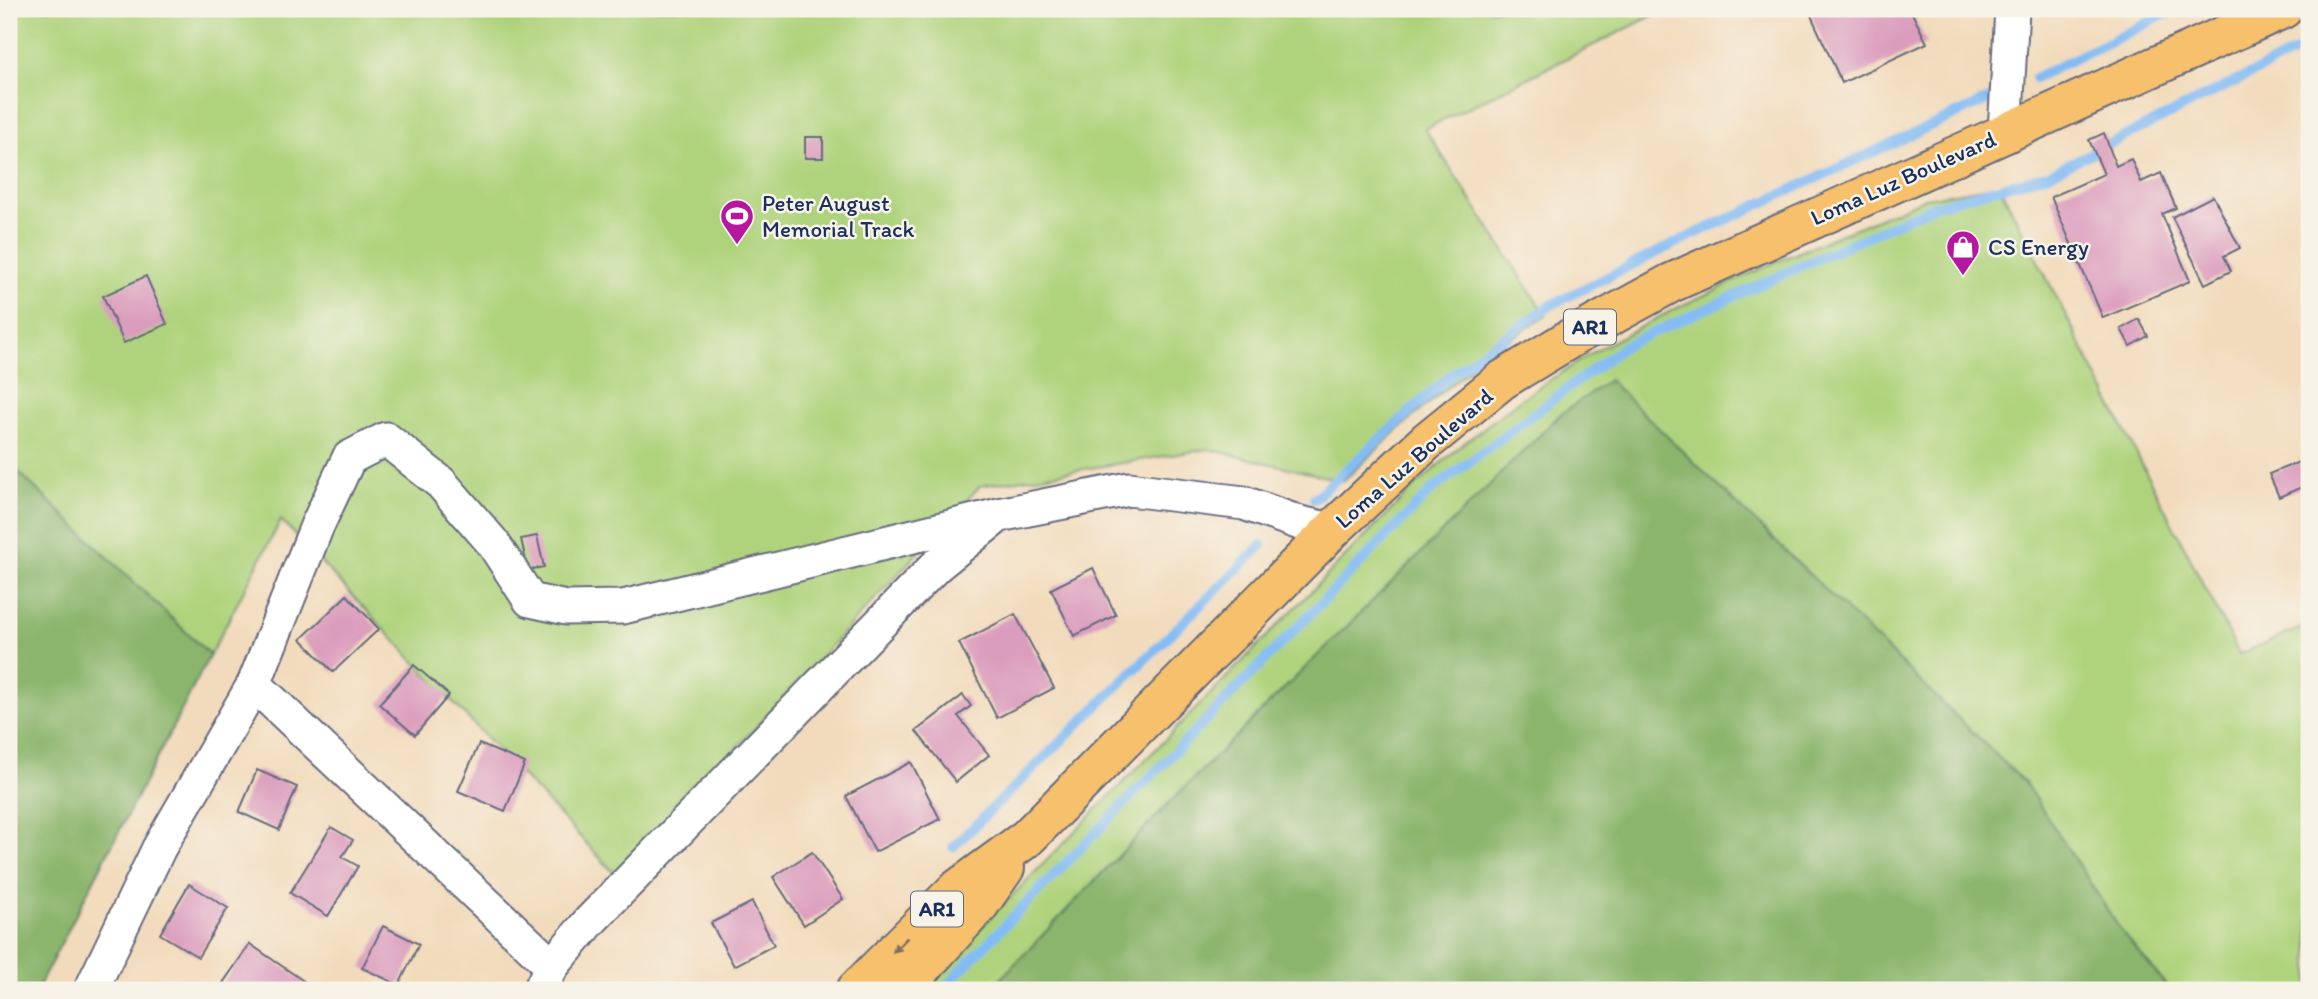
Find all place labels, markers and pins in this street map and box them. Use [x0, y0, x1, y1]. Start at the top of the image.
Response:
place label: Peter August Memorial Track [762, 189, 914, 243]
sports icon: Peter August Memorial Track [718, 197, 756, 246]
shop icon: CS Energy [1944, 228, 1982, 277]
place label: CS Energy [1988, 233, 2089, 261]

